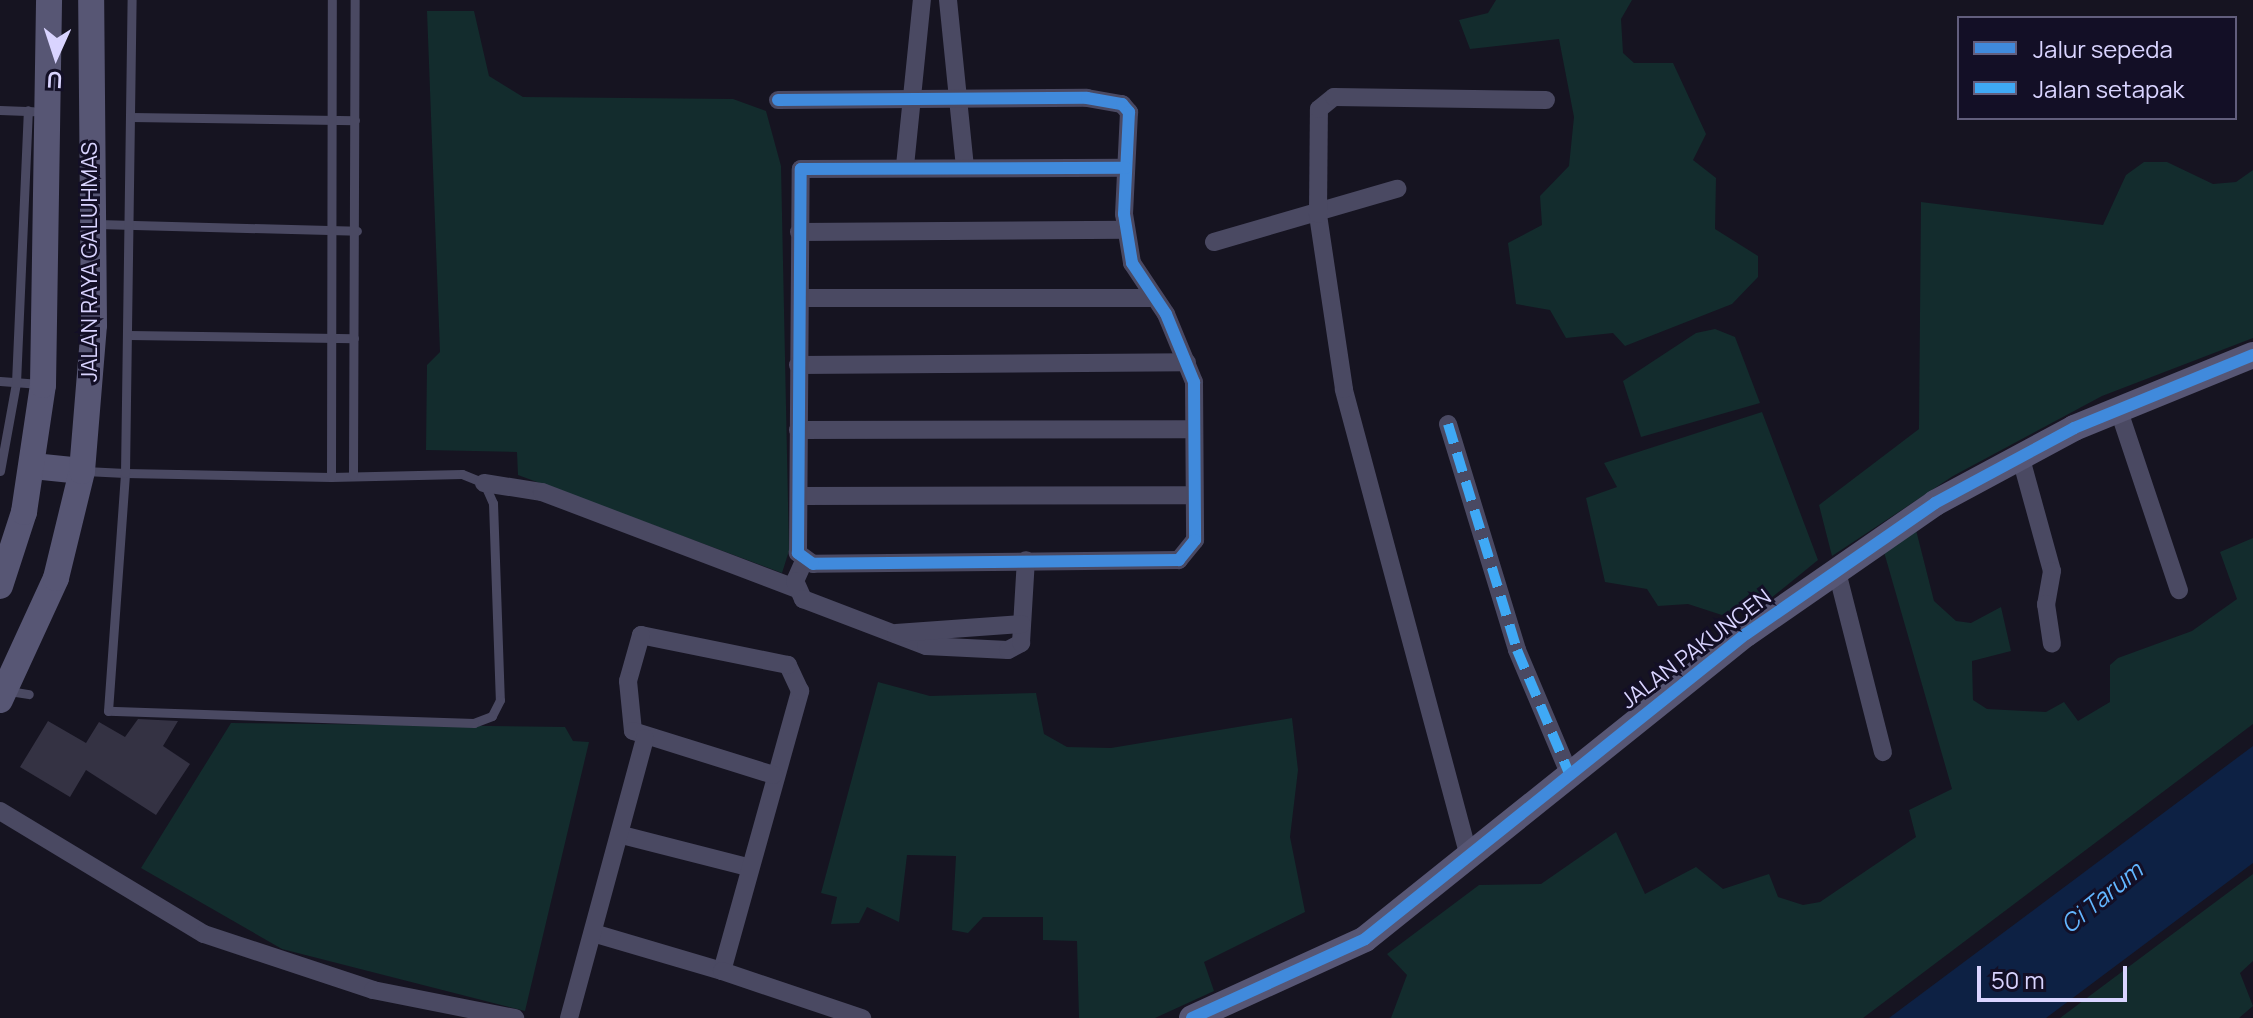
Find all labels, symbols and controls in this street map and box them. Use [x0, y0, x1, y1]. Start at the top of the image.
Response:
north arrow [16, 16, 96, 96]
legend [1957, 16, 2237, 120]
text: Jalur sepeda [2033, 32, 2173, 65]
text: U [46, 65, 63, 95]
text: Jalan setapak [2033, 72, 2184, 105]
street label: JALAN RAYA GALUHMAS [77, 142, 103, 382]
street label: JALAN PAKUNCEN [1616, 584, 1776, 714]
water label: Ci Tarum [2054, 855, 2148, 939]
scale bar [1981, 950, 2131, 1000]
text: 50 m [1991, 963, 2045, 996]

